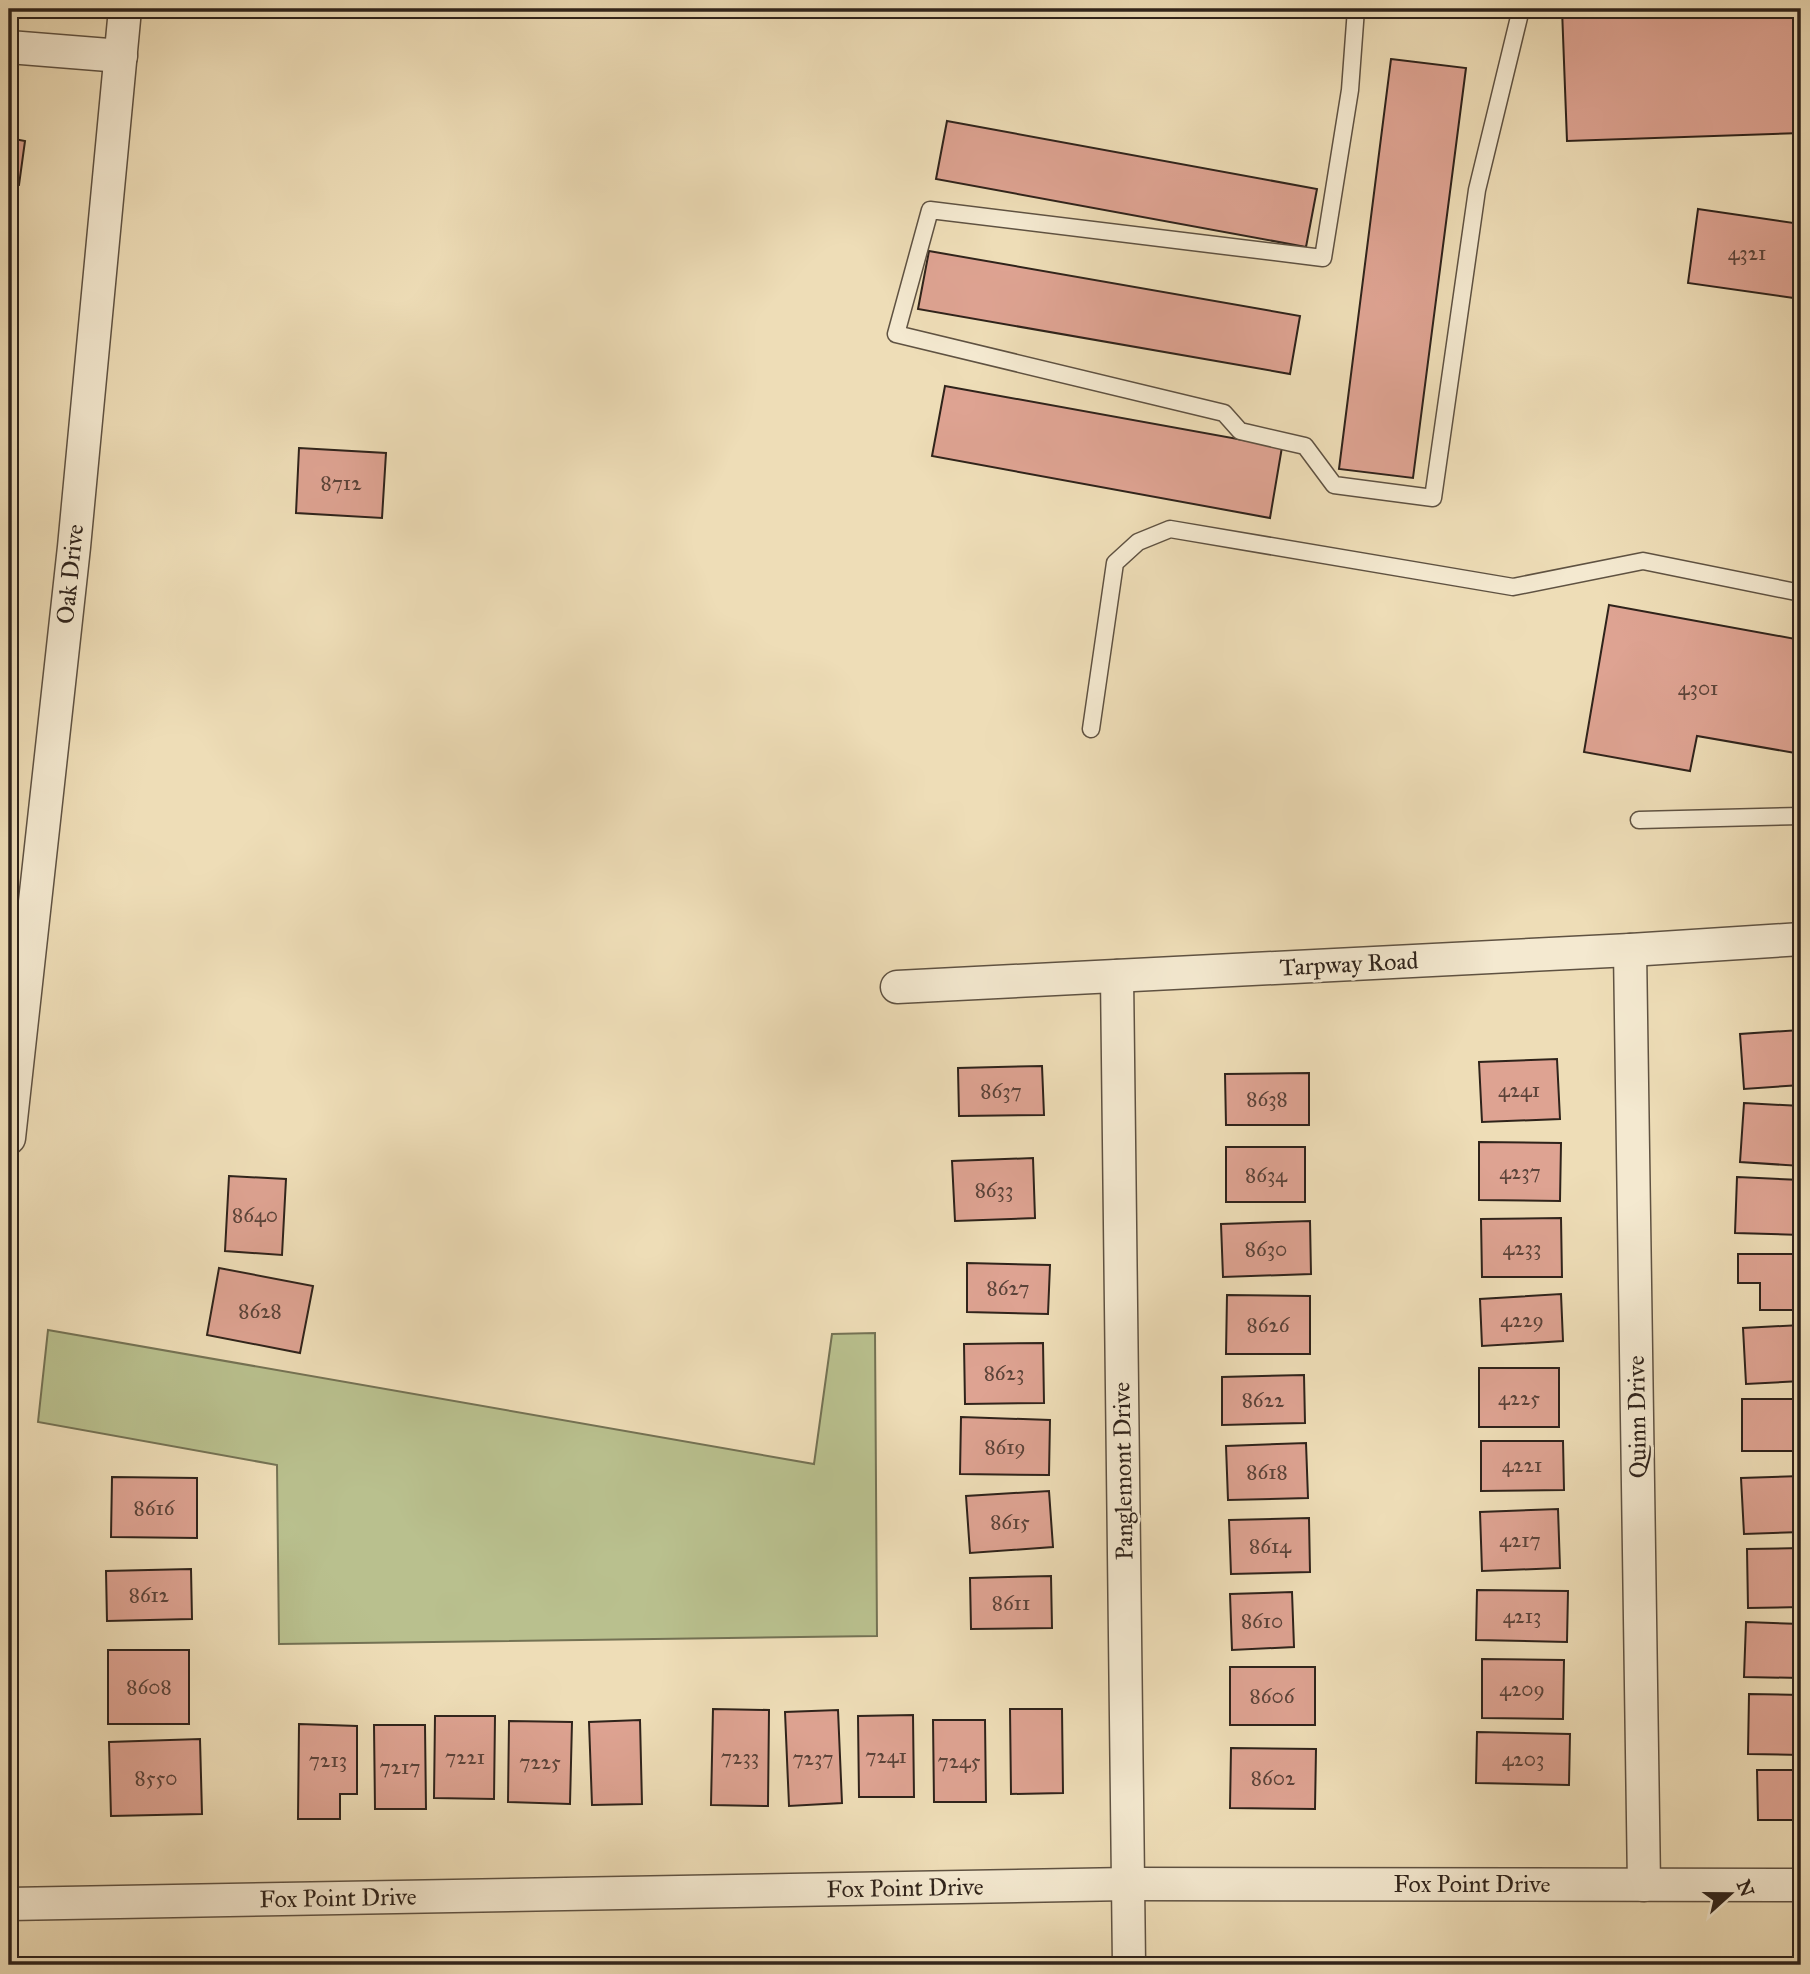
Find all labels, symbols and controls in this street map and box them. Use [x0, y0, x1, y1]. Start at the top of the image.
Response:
house number: 4321 [1728, 240, 1766, 266]
house number: 8712 [320, 470, 362, 496]
street label: Oak Drive [50, 523, 90, 625]
house number: 4301 [1678, 675, 1718, 701]
street label: Tarpway Road [1279, 945, 1419, 983]
house number: 4241 [1498, 1077, 1540, 1103]
house number: 8637 [980, 1078, 1022, 1104]
house number: 8638 [1246, 1086, 1288, 1112]
house number: 4237 [1499, 1159, 1541, 1185]
house number: 8634 [1245, 1162, 1288, 1188]
house number: 8633 [975, 1177, 1013, 1203]
house number: 8640 [232, 1202, 278, 1228]
house number: 4233 [1503, 1235, 1541, 1261]
house number: 8630 [1245, 1236, 1287, 1262]
house number: 8627 [987, 1275, 1029, 1301]
house number: 8628 [238, 1298, 282, 1324]
house number: 4229 [1500, 1307, 1544, 1333]
house number: 8626 [1246, 1312, 1291, 1338]
street label: Quinn Drive [1621, 1355, 1653, 1479]
house number: 8623 [984, 1360, 1024, 1386]
street label: Panglemont Drive [1106, 1382, 1140, 1560]
house number: 4225 [1498, 1385, 1540, 1411]
house number: 8622 [1242, 1387, 1285, 1413]
house number: 8619 [984, 1434, 1026, 1460]
house number: 4221 [1502, 1452, 1542, 1478]
house number: 8618 [1246, 1459, 1288, 1485]
house number: 8616 [134, 1495, 176, 1521]
house number: 8615 [990, 1509, 1030, 1535]
house number: 4217 [1499, 1527, 1541, 1553]
house number: 8614 [1249, 1533, 1292, 1559]
house number: 8612 [129, 1582, 170, 1608]
house number: 8611 [992, 1590, 1030, 1616]
house number: 4213 [1503, 1603, 1541, 1629]
house number: 8610 [1241, 1608, 1283, 1634]
house number: 8608 [126, 1674, 172, 1700]
house number: 4209 [1499, 1676, 1545, 1702]
house number: 8606 [1250, 1683, 1296, 1709]
house number: 7241 [865, 1743, 907, 1769]
house number: 7221 [445, 1744, 485, 1770]
house number: 7233 [721, 1744, 759, 1770]
house number: 7237 [792, 1745, 834, 1771]
house number: 4203 [1502, 1746, 1544, 1772]
house number: 7213 [309, 1747, 347, 1773]
house number: 7245 [937, 1748, 981, 1774]
house number: 7225 [519, 1749, 561, 1775]
house number: 7217 [379, 1754, 421, 1780]
house number: 8550 [135, 1765, 177, 1791]
house number: 8602 [1251, 1765, 1296, 1791]
north arrow [1694, 1858, 1764, 1928]
street label: Fox Point Drive [1393, 1869, 1551, 1899]
street label: Fox Point Drive [826, 1872, 984, 1904]
text: N [1732, 1876, 1759, 1900]
street label: Fox Point Drive [259, 1882, 417, 1914]

